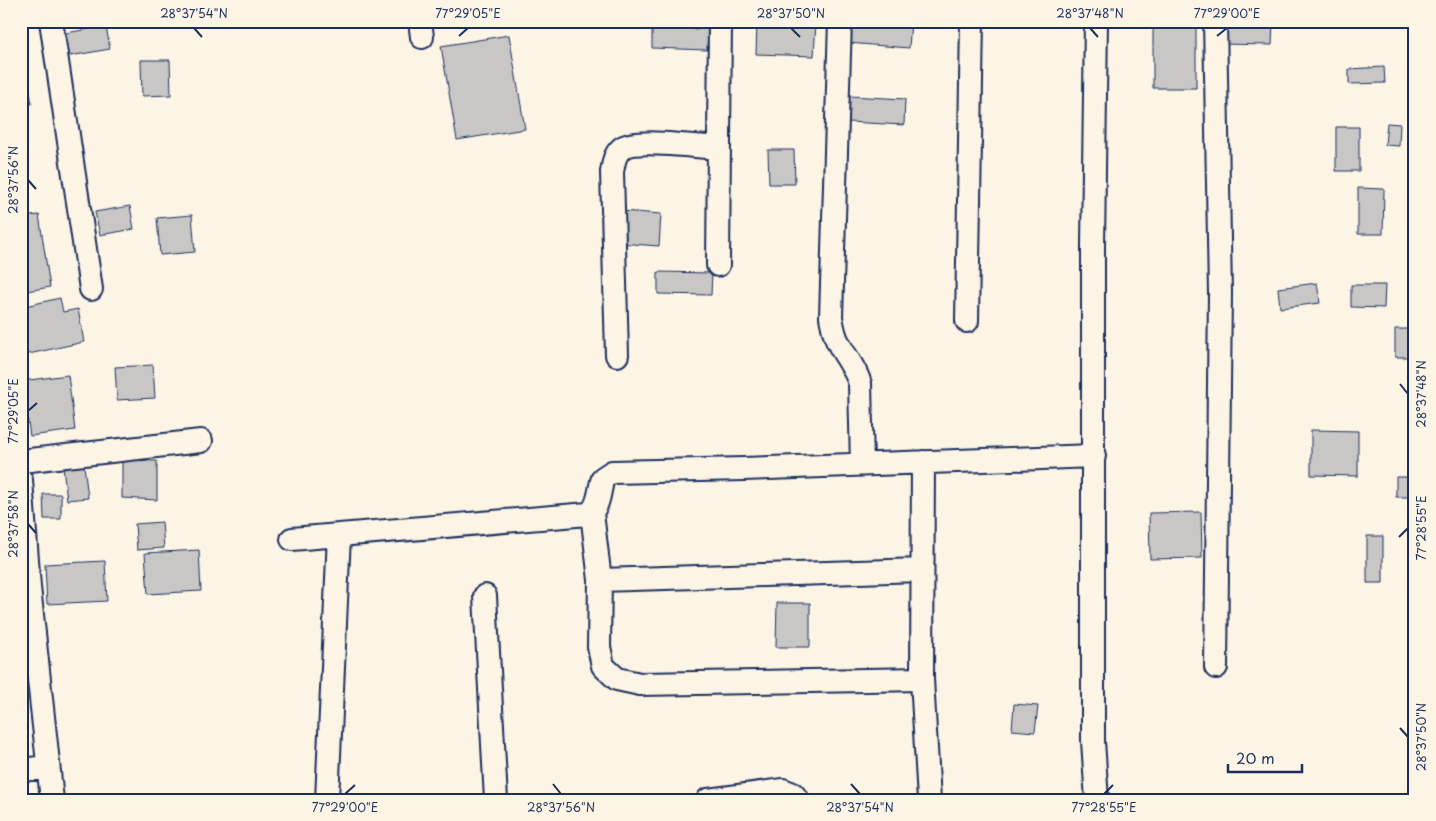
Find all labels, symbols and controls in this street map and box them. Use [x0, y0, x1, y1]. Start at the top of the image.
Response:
text: 28°37'54"N [160, 4, 228, 22]
text: 77°29'05"E [435, 4, 501, 22]
text: 28°37'50"N [757, 4, 825, 22]
text: 28°37'48"N [1056, 4, 1124, 22]
text: 77°29'00"E [1194, 4, 1260, 22]
text: 28°37'56"N [4, 146, 22, 214]
text: 28°37'48"N [1412, 360, 1430, 428]
text: 77°29'05"E [4, 378, 22, 444]
text: 28°37'58"N [4, 490, 22, 558]
text: 77°28'55"E [1412, 495, 1430, 561]
text: 28°37'50"N [1412, 703, 1430, 771]
scale bar [1228, 741, 1302, 773]
text: 20 m [1236, 746, 1275, 769]
text: 77°29'00"E [312, 798, 378, 816]
text: 28°37'56"N [527, 798, 595, 816]
text: 28°37'54"N [826, 798, 894, 816]
text: 77°28'55"E [1071, 798, 1137, 816]

